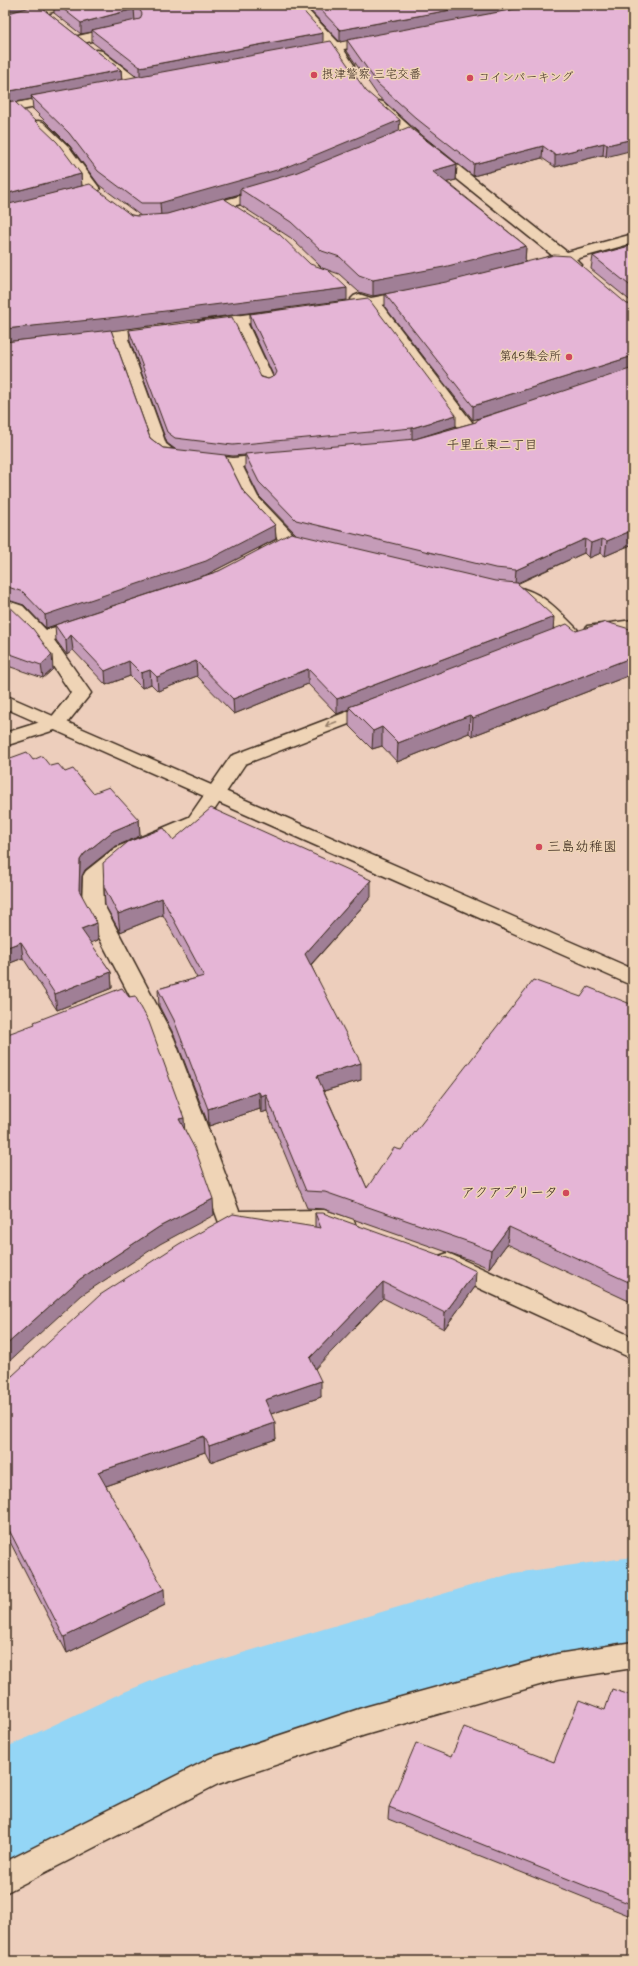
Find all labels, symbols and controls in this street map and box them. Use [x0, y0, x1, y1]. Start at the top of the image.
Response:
place label: 摂津警察 三宅交番 [322, 67, 421, 83]
marker: 摂津警察 三宅交番 [309, 70, 319, 80]
place label: コインパーキング [478, 70, 574, 86]
marker: コインパーキング [465, 73, 475, 83]
place label: 第45集会所 [500, 349, 561, 365]
marker: 第45集会所 [564, 352, 574, 362]
district label: 千里丘東二丁目 [446, 437, 538, 454]
one-way arrow [326, 721, 338, 729]
place label: 三島幼稚園 [547, 838, 617, 856]
marker: 三島幼稚園 [534, 842, 544, 852]
place label: アクアプリータ [461, 1184, 558, 1202]
marker: アクアプリータ [561, 1188, 571, 1198]

